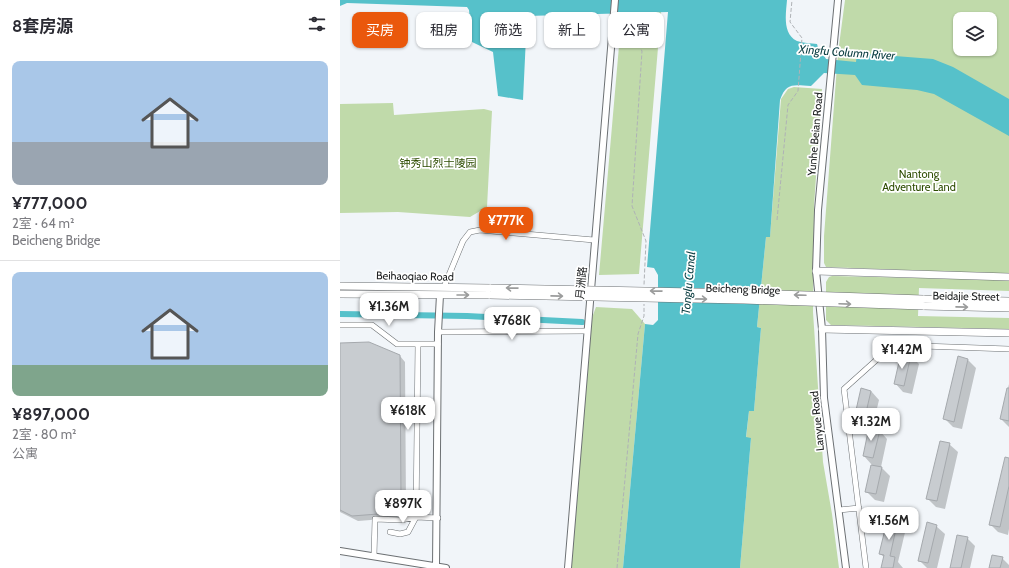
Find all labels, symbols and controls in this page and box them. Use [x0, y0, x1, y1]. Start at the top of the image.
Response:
chip: 买房 [352, 12, 408, 48]
chip: 租房 [416, 12, 472, 48]
chip: 筛选 [480, 12, 536, 48]
chip: 新上 [544, 12, 600, 48]
chip: 公寓 [608, 12, 664, 48]
map controls [953, 12, 997, 56]
button: layers [953, 12, 997, 56]
icon: filters [306, 13, 328, 35]
text: 8套房源 [12, 16, 73, 36]
water label: Xingfu Column River [797, 41, 897, 63]
icon: home [134, 87, 206, 159]
street label: Yunhe Beian Road [804, 92, 826, 177]
park label: 钟秀山烈士陵园 [400, 156, 477, 170]
park label: Nantong Adventure Land [882, 167, 956, 194]
text: ¥777,000 [12, 193, 87, 213]
pin: ¥777K [478, 207, 534, 241]
text: ¥777K [488, 212, 524, 228]
text: 2室 · 64 m² [12, 215, 74, 231]
text: Beicheng Bridge [12, 232, 100, 248]
water label: Tonglu Canal [678, 251, 698, 315]
street label: 月洲路 [573, 266, 589, 300]
street label: Beihaoqiao Road [376, 268, 454, 284]
street label: Beicheng Bridge [705, 281, 781, 297]
one-way arrow [506, 284, 519, 292]
one-way arrow [650, 287, 663, 295]
street label: Beidajie Street [932, 288, 1000, 304]
one-way arrow [456, 291, 469, 299]
one-way arrow [794, 291, 807, 298]
one-way arrow [550, 292, 563, 300]
pin: ¥1.36M [356, 293, 422, 327]
one-way arrow [694, 295, 707, 303]
icon: home [134, 298, 206, 370]
text: ¥1.36M [369, 298, 409, 314]
one-way arrow [838, 300, 851, 307]
one-way arrow [955, 303, 968, 311]
pin: ¥768K [484, 307, 540, 341]
text: ¥768K [493, 312, 531, 328]
pin: ¥1.42M [869, 336, 935, 370]
text: ¥1.42M [881, 341, 923, 357]
street label: Lanyue Road [807, 390, 827, 452]
pin: ¥618K [380, 397, 436, 431]
text: ¥618K [390, 402, 426, 418]
text: ¥897,000 [12, 404, 90, 424]
pin: ¥1.32M [838, 408, 904, 442]
text: ¥1.32M [851, 413, 891, 429]
text: 2室 · 80 m² [12, 426, 76, 442]
text: 公寓 [12, 445, 38, 461]
pin: ¥897K [375, 490, 431, 524]
text: ¥897K [384, 495, 422, 511]
pin: ¥1.56M [856, 507, 922, 541]
text: ¥1.56M [869, 512, 909, 528]

